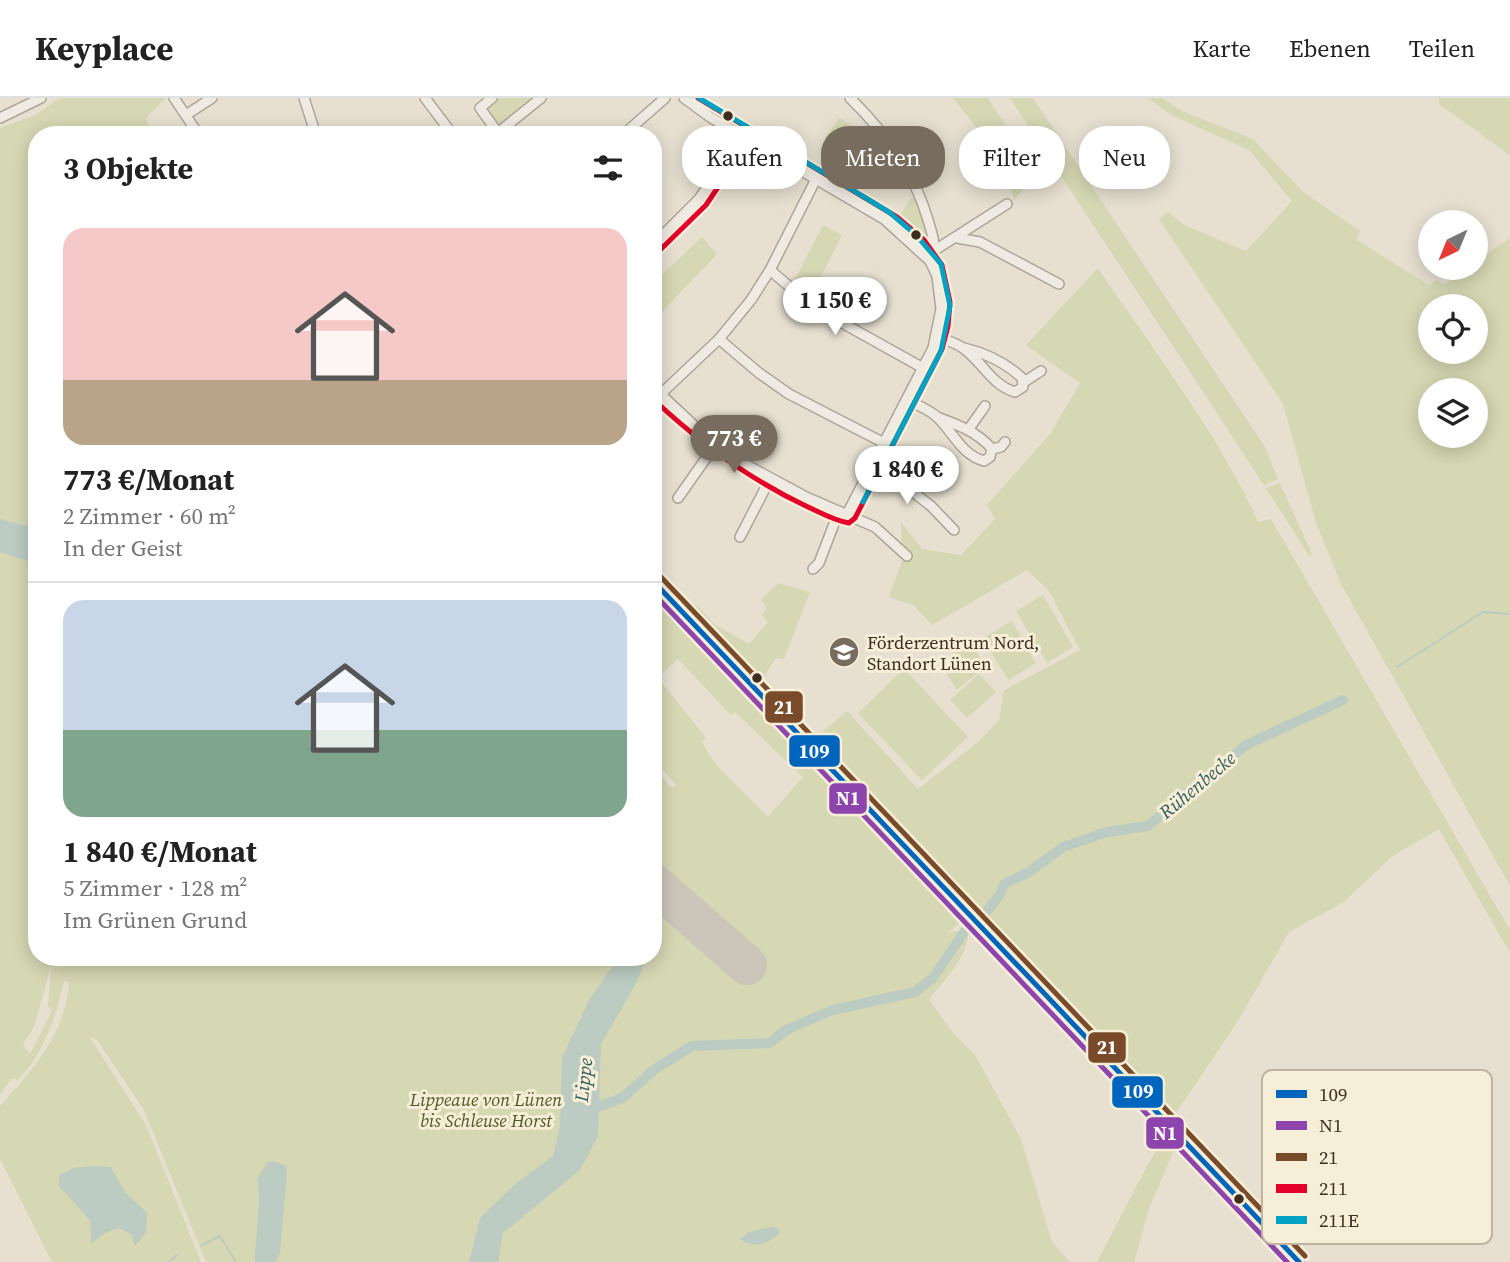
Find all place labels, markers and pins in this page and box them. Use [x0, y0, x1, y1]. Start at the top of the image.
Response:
unlabelled marker [721, 109, 735, 123]
unlabelled marker [909, 228, 923, 242]
pin: 1 150 € [770, 278, 900, 337]
pin: 773 € [685, 416, 783, 475]
pin: 1 840 € [842, 446, 972, 506]
place label: Förderzentrum Nord, Standort Lünen [867, 630, 1040, 676]
school or university icon: Förderzentrum Nord, Standort Lünen [827, 635, 861, 669]
unlabelled marker [750, 671, 764, 685]
unlabelled marker [1232, 1192, 1246, 1206]

